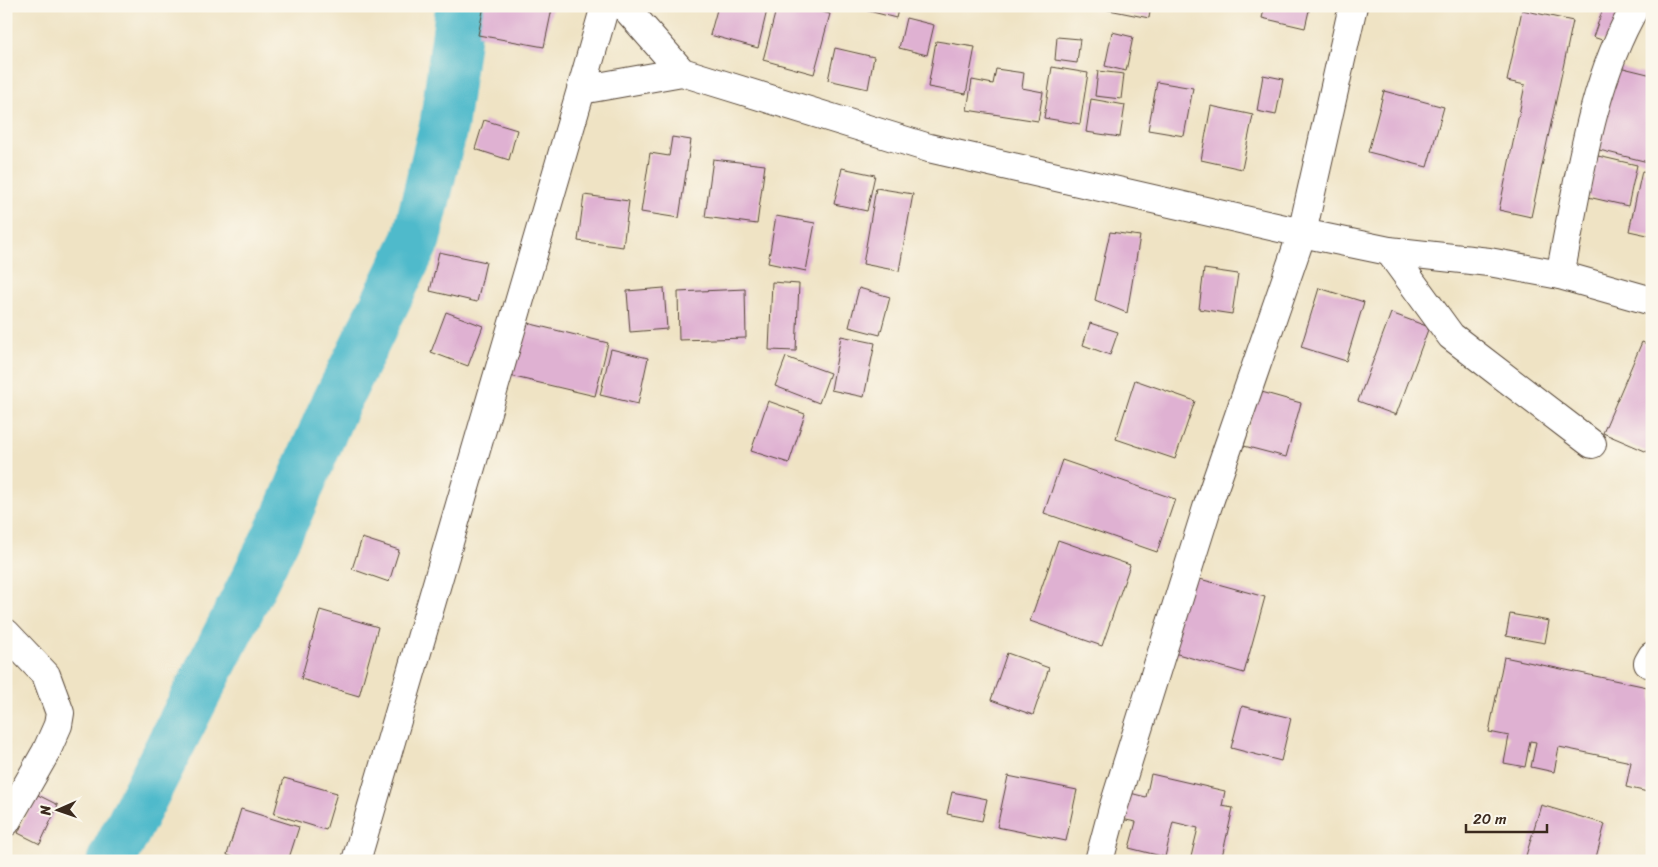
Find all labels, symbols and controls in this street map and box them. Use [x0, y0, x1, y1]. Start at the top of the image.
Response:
north arrow [32, 784, 82, 834]
scale bar [1466, 802, 1547, 834]
text: N [33, 805, 58, 817]
text: 20 m [1473, 806, 1507, 832]

